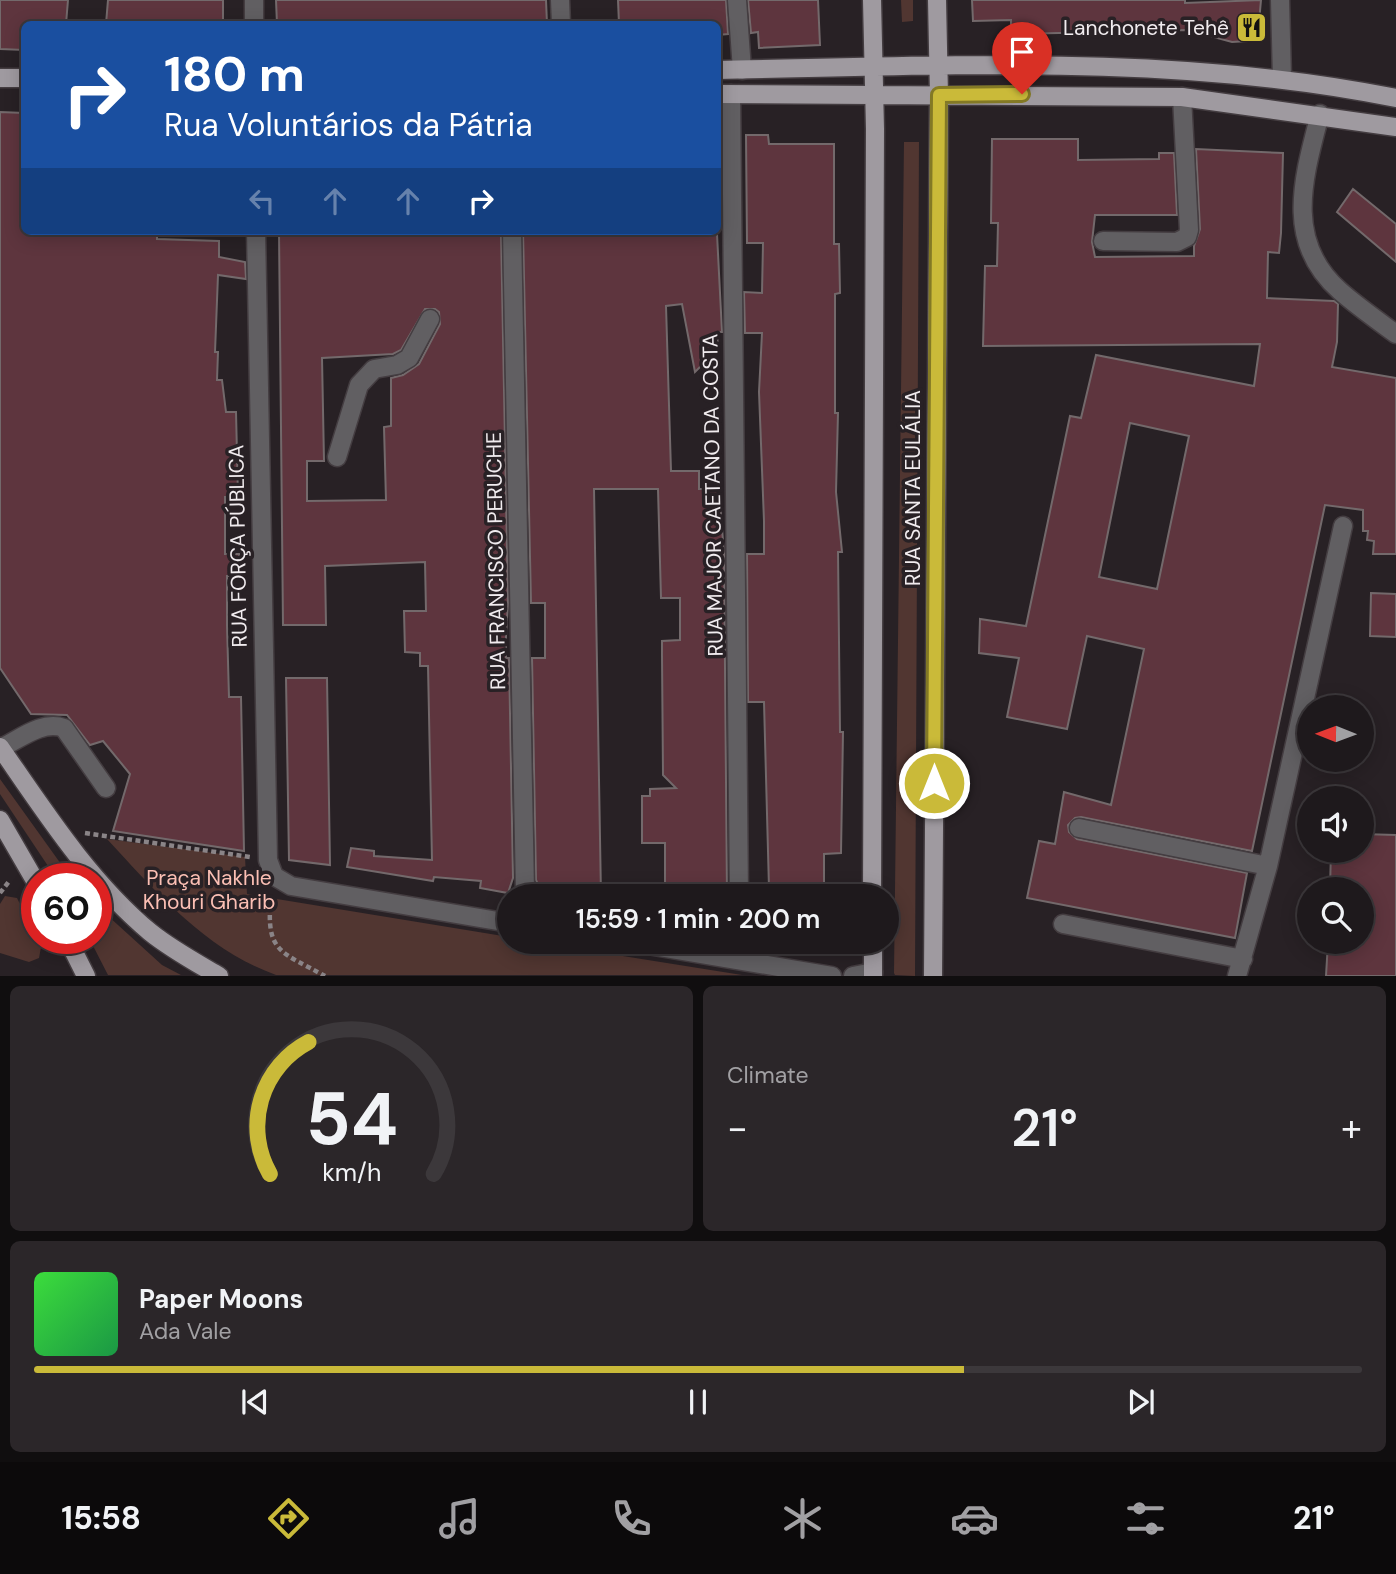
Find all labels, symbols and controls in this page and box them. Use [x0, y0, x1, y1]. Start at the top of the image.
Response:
restaurant icon: Lanchonete Tehê [1235, 11, 1269, 45]
place label: Lanchonete Tehê [1063, 14, 1229, 42]
pin [992, 22, 1052, 94]
icon: arrive [1003, 33, 1041, 71]
text: 180 m [164, 42, 305, 106]
icon: right [49, 49, 140, 140]
text: Rua Voluntários da Pátria [164, 104, 533, 146]
icon: left [243, 182, 281, 220]
icon: ahead [316, 182, 354, 220]
icon: ahead [389, 182, 427, 220]
icon: right [462, 182, 500, 220]
street label: RUA MAJOR CAETANO DA COSTA [696, 333, 730, 657]
street label: RUA SANTA EULÁLIA [899, 390, 927, 586]
street label: RUA FRANCISCO PERUCHE [480, 432, 512, 690]
street label: RUA FORÇA PÚBLICA [222, 444, 254, 648]
north arrow [1297, 695, 1374, 772]
map controls [1297, 695, 1374, 954]
position arrow [897, 746, 971, 820]
button: sound [1297, 786, 1374, 863]
speed limit sign: 60 [21, 863, 112, 954]
park label: Praça Nakhle Khouri Gharib [143, 864, 275, 916]
button: search [1297, 877, 1374, 954]
text: 15:59 · 1 min · 200 m [576, 902, 820, 936]
text: Climate [727, 1060, 809, 1090]
text: 54 [305, 1073, 398, 1168]
text: 21° [1011, 1094, 1078, 1162]
text: − [727, 1103, 748, 1153]
text: + [1341, 1103, 1362, 1153]
text: km/h [322, 1156, 381, 1189]
text: Paper Moons [139, 1282, 303, 1316]
text: Ada Vale [139, 1316, 232, 1346]
icon: previous [236, 1383, 274, 1421]
icon: pause [679, 1383, 717, 1421]
icon: next [1122, 1383, 1160, 1421]
icon: directions [264, 1494, 313, 1543]
icon: music [435, 1494, 484, 1543]
icon: phone [607, 1494, 656, 1543]
icon: climate [778, 1494, 827, 1543]
icon: car [950, 1494, 999, 1543]
icon: filters [1121, 1494, 1170, 1543]
text: 15:58 [61, 1497, 141, 1539]
text: 21° [1293, 1497, 1335, 1539]

